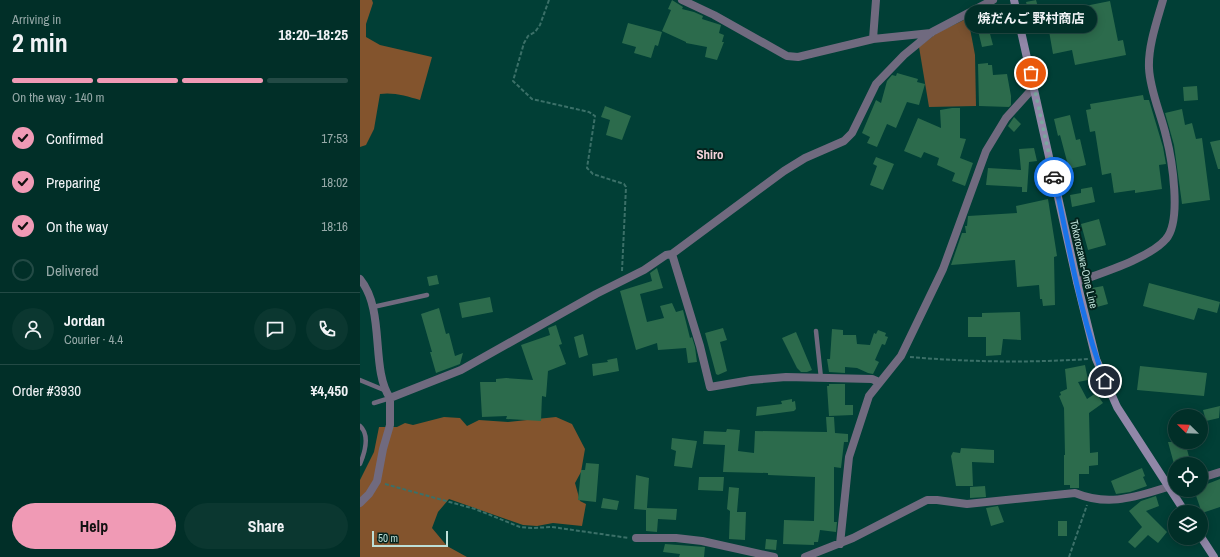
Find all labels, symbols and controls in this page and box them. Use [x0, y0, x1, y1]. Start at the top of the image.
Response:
callout: 焼だんご 野村商店 [965, 5, 1097, 33]
text: 焼だんご 野村商店 [978, 10, 1084, 27]
text: Arriving in [12, 11, 61, 28]
text: 18:20–18:25 [278, 24, 348, 45]
text: 2 min [12, 25, 68, 60]
pin [1014, 56, 1048, 90]
icon: bag [1020, 62, 1042, 84]
text: On the way · 140 m [12, 89, 104, 106]
icon: check [12, 127, 34, 149]
text: Confirmed [46, 128, 103, 149]
text: 17:53 [321, 130, 348, 147]
district label: Shiro [696, 146, 724, 163]
courier [1034, 157, 1074, 197]
icon: car [1043, 166, 1065, 188]
icon: check [12, 171, 34, 193]
text: Preparing [46, 172, 100, 193]
text: 18:02 [321, 174, 348, 191]
icon: check [12, 215, 34, 237]
text: On the way [46, 216, 108, 237]
text: 18:16 [321, 218, 348, 235]
street label: Tokorozawa-Ome Line [1067, 218, 1101, 310]
text: Delivered [46, 260, 99, 281]
button: person [12, 308, 54, 350]
button: chat [254, 308, 296, 350]
button: phone [306, 308, 348, 350]
text: Jordan [64, 310, 105, 331]
text: Courier · 4.4 [64, 331, 123, 348]
pin [1088, 364, 1122, 398]
icon: home [1094, 370, 1116, 392]
text: Order #3930 [12, 380, 81, 401]
text: ¥4,450 [310, 380, 348, 401]
north arrow [1168, 409, 1208, 449]
map controls [1168, 409, 1208, 545]
button: locate [1168, 457, 1208, 497]
button: Help [12, 503, 176, 549]
button: Share [184, 503, 348, 549]
button: layers [1168, 505, 1208, 545]
scale bar [372, 529, 448, 548]
text: 50 m [378, 531, 398, 545]

